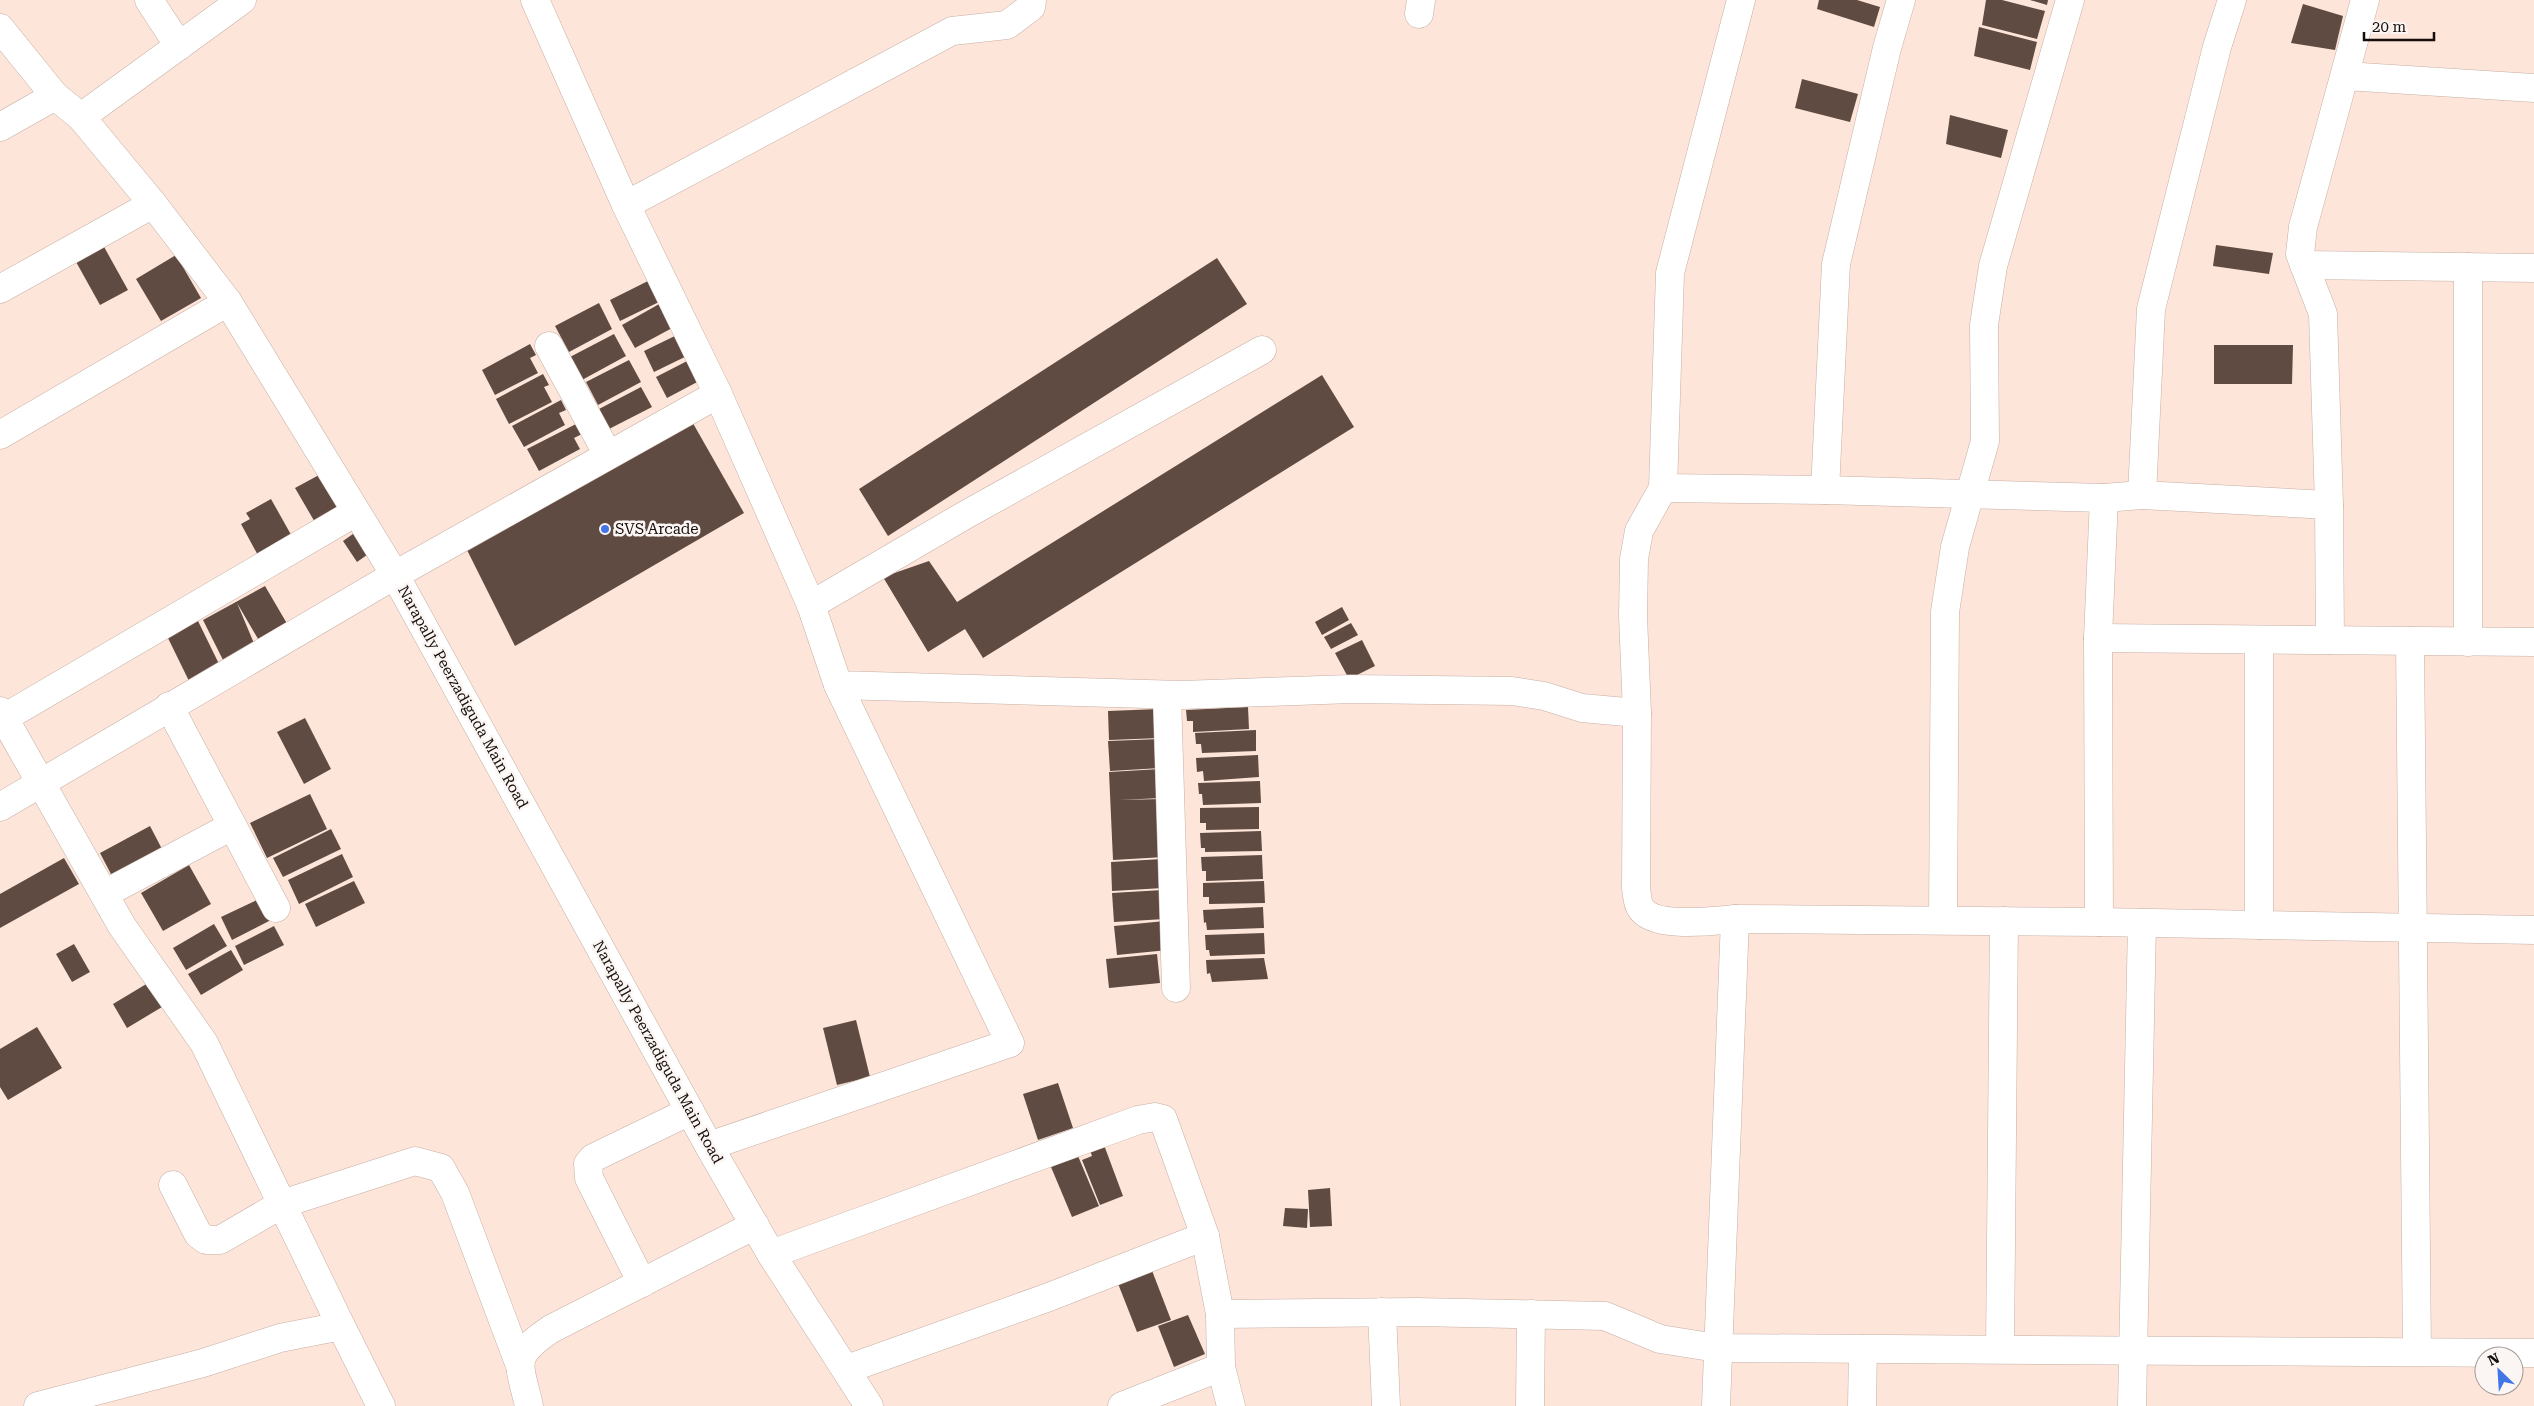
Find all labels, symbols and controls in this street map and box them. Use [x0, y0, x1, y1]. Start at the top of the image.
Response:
scale bar [2364, 10, 2434, 42]
text: 20 m [2372, 18, 2407, 36]
place label: SVS Arcade [615, 520, 699, 538]
marker: SVS Arcade [599, 523, 611, 535]
street label: Narapally Peerzadiguda Main Road [394, 582, 532, 812]
street label: Narapally Peerzadiguda Main Road [589, 937, 727, 1167]
north arrow [2474, 1346, 2524, 1396]
text: N [2485, 1350, 2502, 1369]

